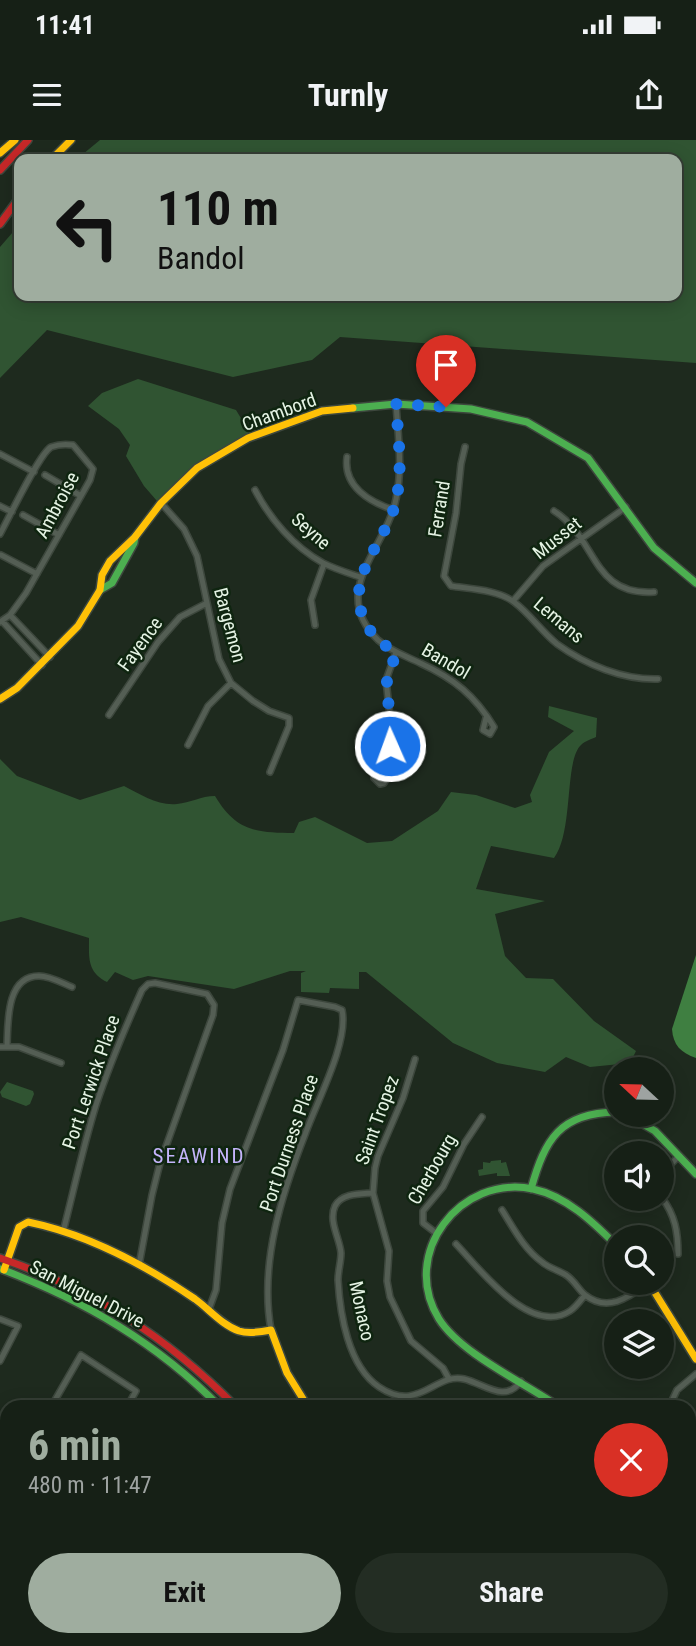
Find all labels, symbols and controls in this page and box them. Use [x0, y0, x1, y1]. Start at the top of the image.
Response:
text: 11:41 [35, 10, 95, 40]
icon: menu [28, 76, 66, 114]
text: Turnly [308, 76, 388, 114]
icon: share [630, 76, 668, 114]
text: 110 m [157, 180, 279, 237]
icon: left [42, 182, 133, 273]
text: Bandol [157, 239, 245, 277]
pin [416, 335, 476, 407]
icon: arrive [427, 346, 465, 384]
street label: Chambord [239, 388, 319, 436]
street label: Ambroise [30, 468, 84, 542]
street label: Ferrand [423, 479, 455, 539]
street label: Seyne [287, 508, 335, 554]
street label: Musset [528, 512, 586, 564]
street label: Bargemon [209, 585, 251, 665]
street label: Lemans [529, 592, 589, 648]
street label: Fayence [113, 612, 167, 676]
street label: Bandol [418, 638, 474, 684]
position arrow [353, 709, 427, 783]
street label: Port Lerwick Place [57, 1012, 125, 1152]
north arrow [604, 1057, 674, 1127]
map controls [604, 1057, 674, 1379]
street label: Port Durness Place [255, 1071, 323, 1215]
street label: Saint Tropez [350, 1072, 404, 1168]
street label: Cherbourg [403, 1130, 461, 1208]
button: sound [604, 1141, 674, 1211]
district label: SEAWIND [153, 1144, 245, 1168]
button: search [604, 1225, 674, 1295]
street label: San Miguel Drive [26, 1255, 148, 1333]
street label: Monaco [344, 1279, 380, 1343]
button: layers [604, 1309, 674, 1379]
text: 6 min [28, 1421, 121, 1470]
button: close [594, 1423, 668, 1497]
text: 480 m · 11:47 [28, 1472, 152, 1499]
button: Exit [28, 1553, 341, 1633]
button: Share [355, 1553, 668, 1633]

